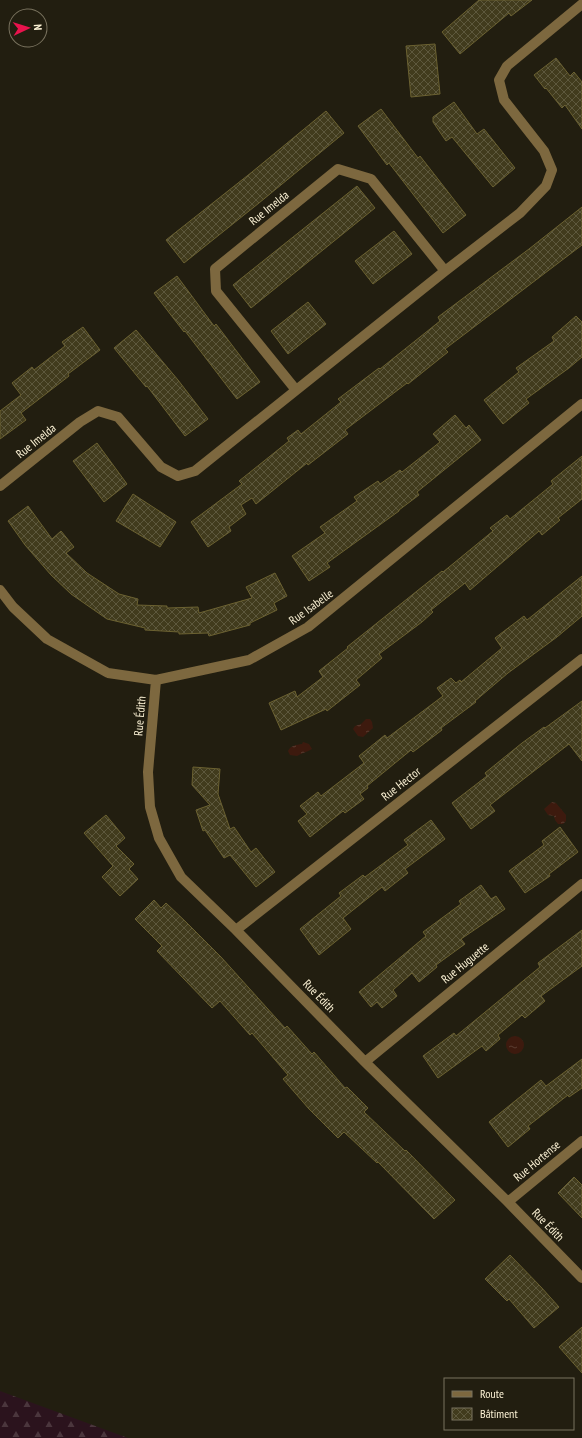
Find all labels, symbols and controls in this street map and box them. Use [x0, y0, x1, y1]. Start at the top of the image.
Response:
north arrow [8, 8, 48, 48]
text: N [31, 24, 45, 31]
street label: Rue Imelda [246, 187, 292, 228]
street label: Rue Imelda [13, 420, 59, 461]
street label: Rue Isabelle [286, 586, 336, 628]
street label: Rue Édith [130, 695, 149, 737]
street label: Rue Hector [378, 763, 424, 804]
street label: Rue Huguette [438, 939, 492, 986]
street label: Rue Édith [300, 976, 339, 1015]
street label: Rue Hortense [510, 1137, 563, 1184]
street label: Rue Édith [529, 1205, 568, 1244]
legend [444, 1378, 574, 1430]
text: Route [480, 1386, 504, 1401]
text: Bâtiment [480, 1406, 518, 1421]

